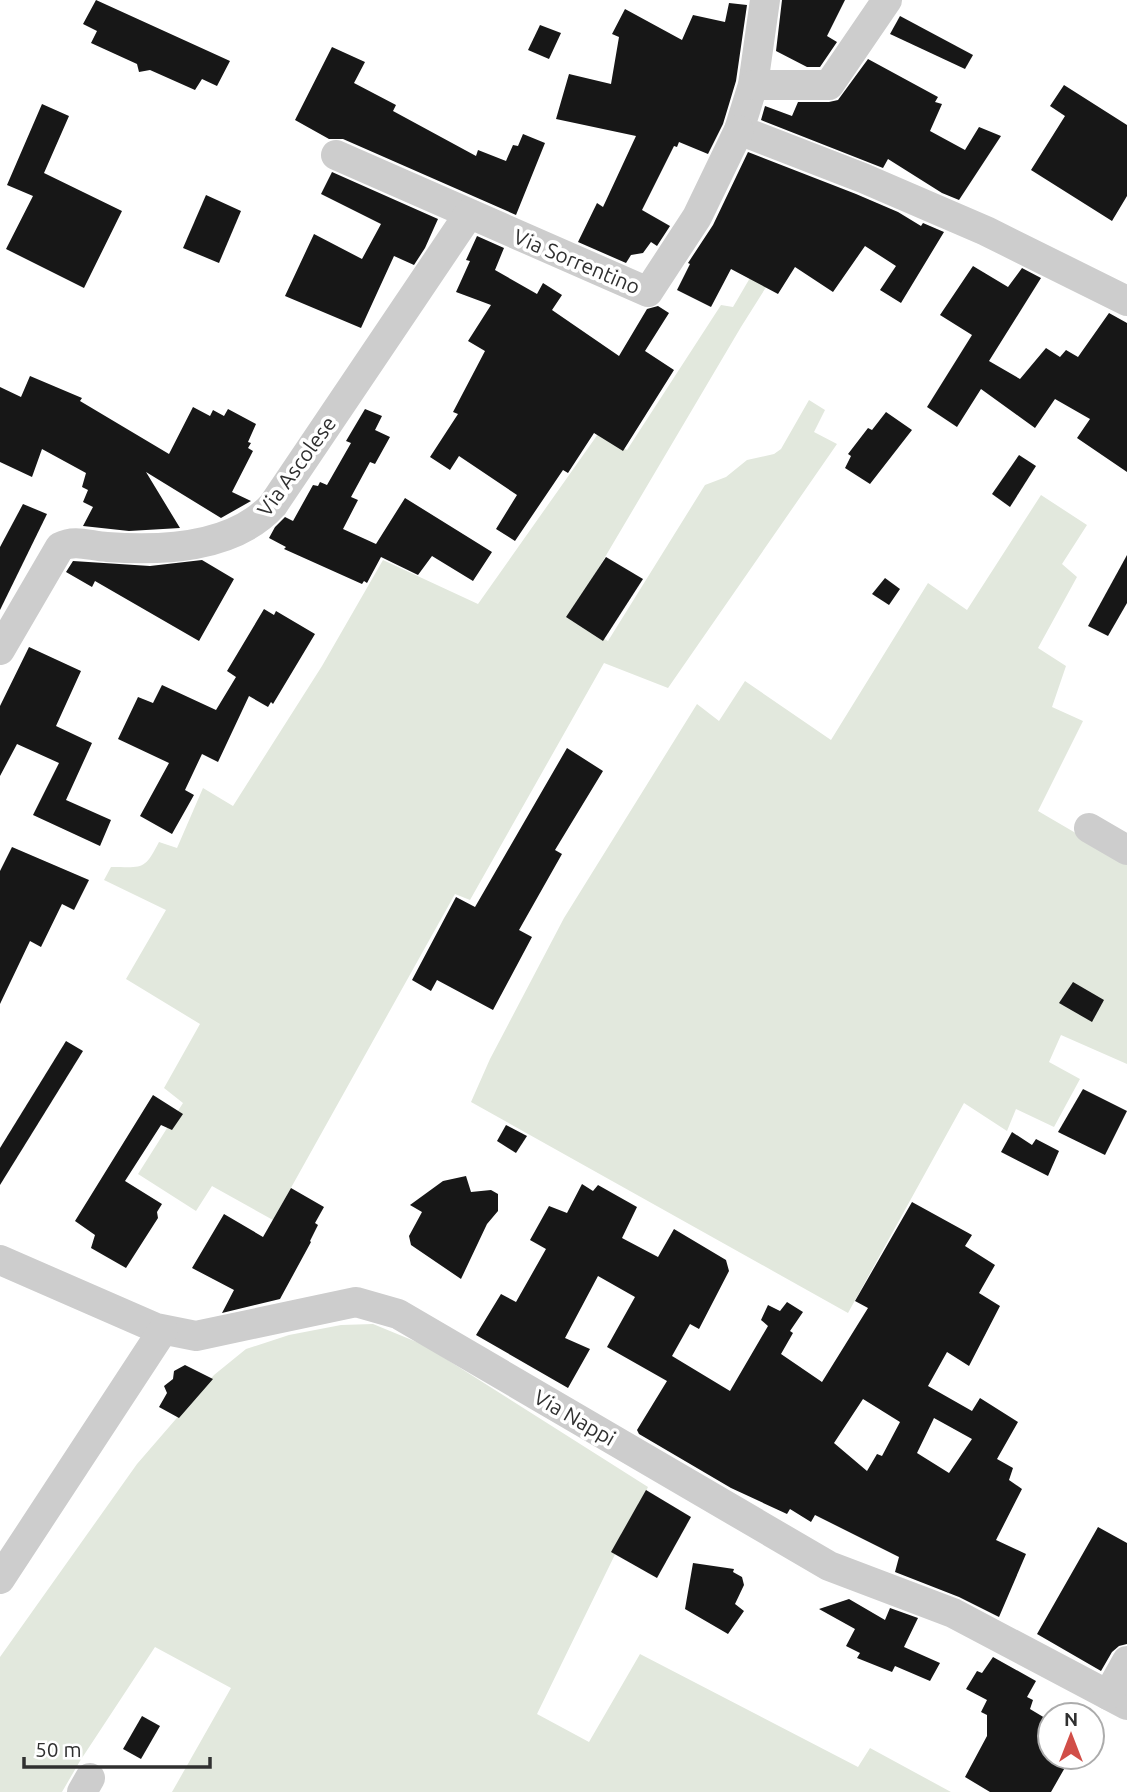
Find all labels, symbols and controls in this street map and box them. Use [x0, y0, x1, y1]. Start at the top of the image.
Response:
street label: Via Sorrentino [510, 224, 644, 298]
street label: Via Ascolese [252, 411, 340, 521]
street label: Via Nappi [530, 1384, 620, 1450]
north arrow [1036, 1701, 1106, 1771]
text: N [1064, 1708, 1078, 1730]
scale bar [24, 1726, 210, 1770]
text: 50 m [35, 1737, 82, 1761]

